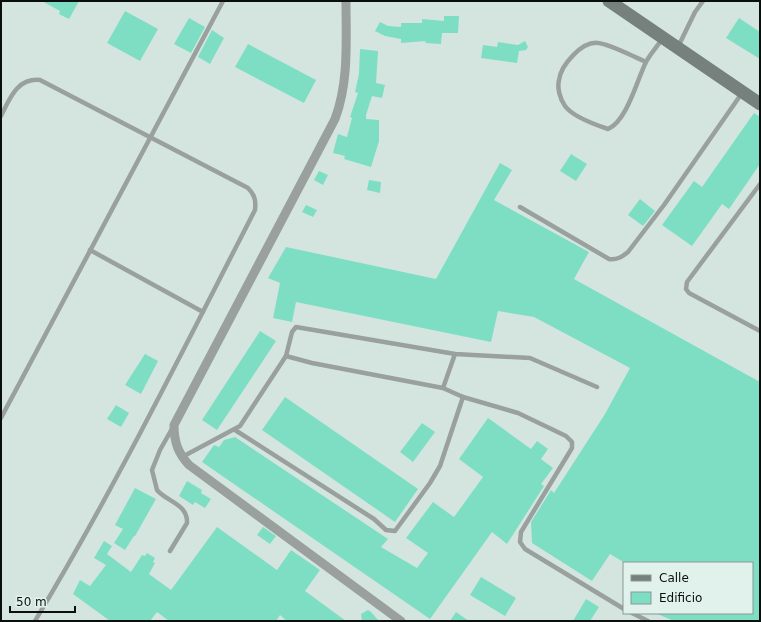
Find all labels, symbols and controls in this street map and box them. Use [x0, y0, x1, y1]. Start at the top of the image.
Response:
legend [623, 562, 753, 614]
text: Calle [659, 571, 689, 585]
scale bar [10, 588, 75, 614]
text: Edificio [659, 591, 702, 605]
text: 50 m [16, 595, 47, 609]

